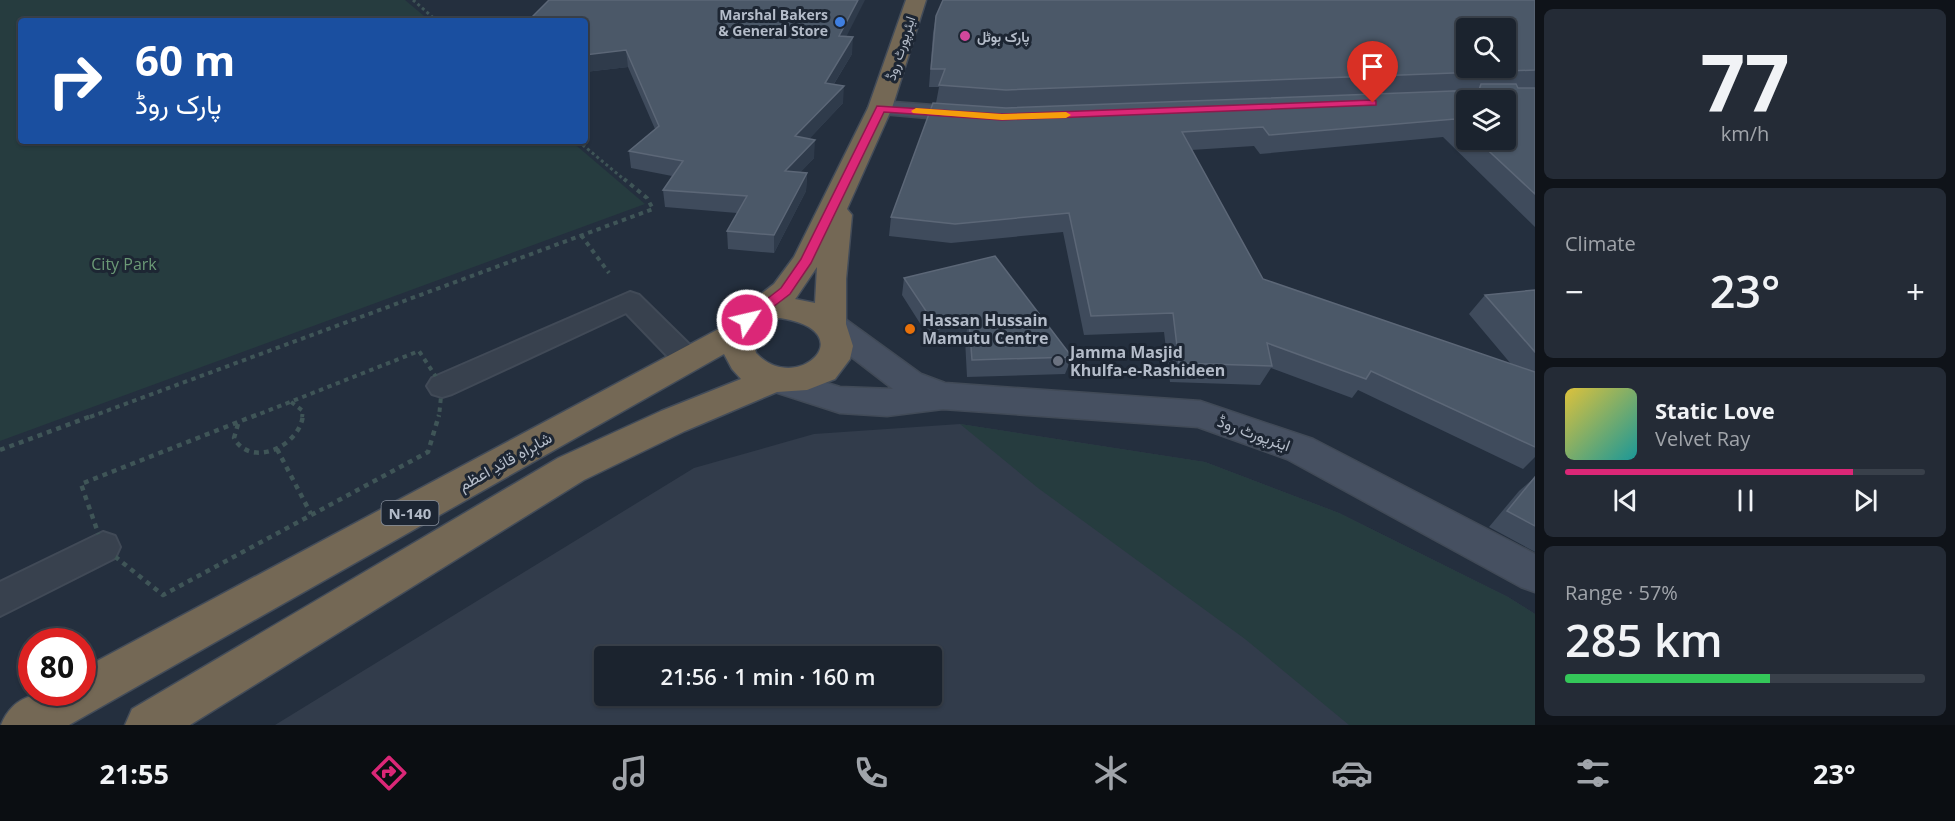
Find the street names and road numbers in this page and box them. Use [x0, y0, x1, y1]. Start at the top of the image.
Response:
street label: ایئرپورٹ روڈ [881, 13, 920, 83]
street label: ایئرپورٹ روڈ [1214, 410, 1293, 457]
street label: شاہراہِ قائدِ اعظم [454, 426, 556, 496]
road number: N-140 [382, 501, 438, 525]

